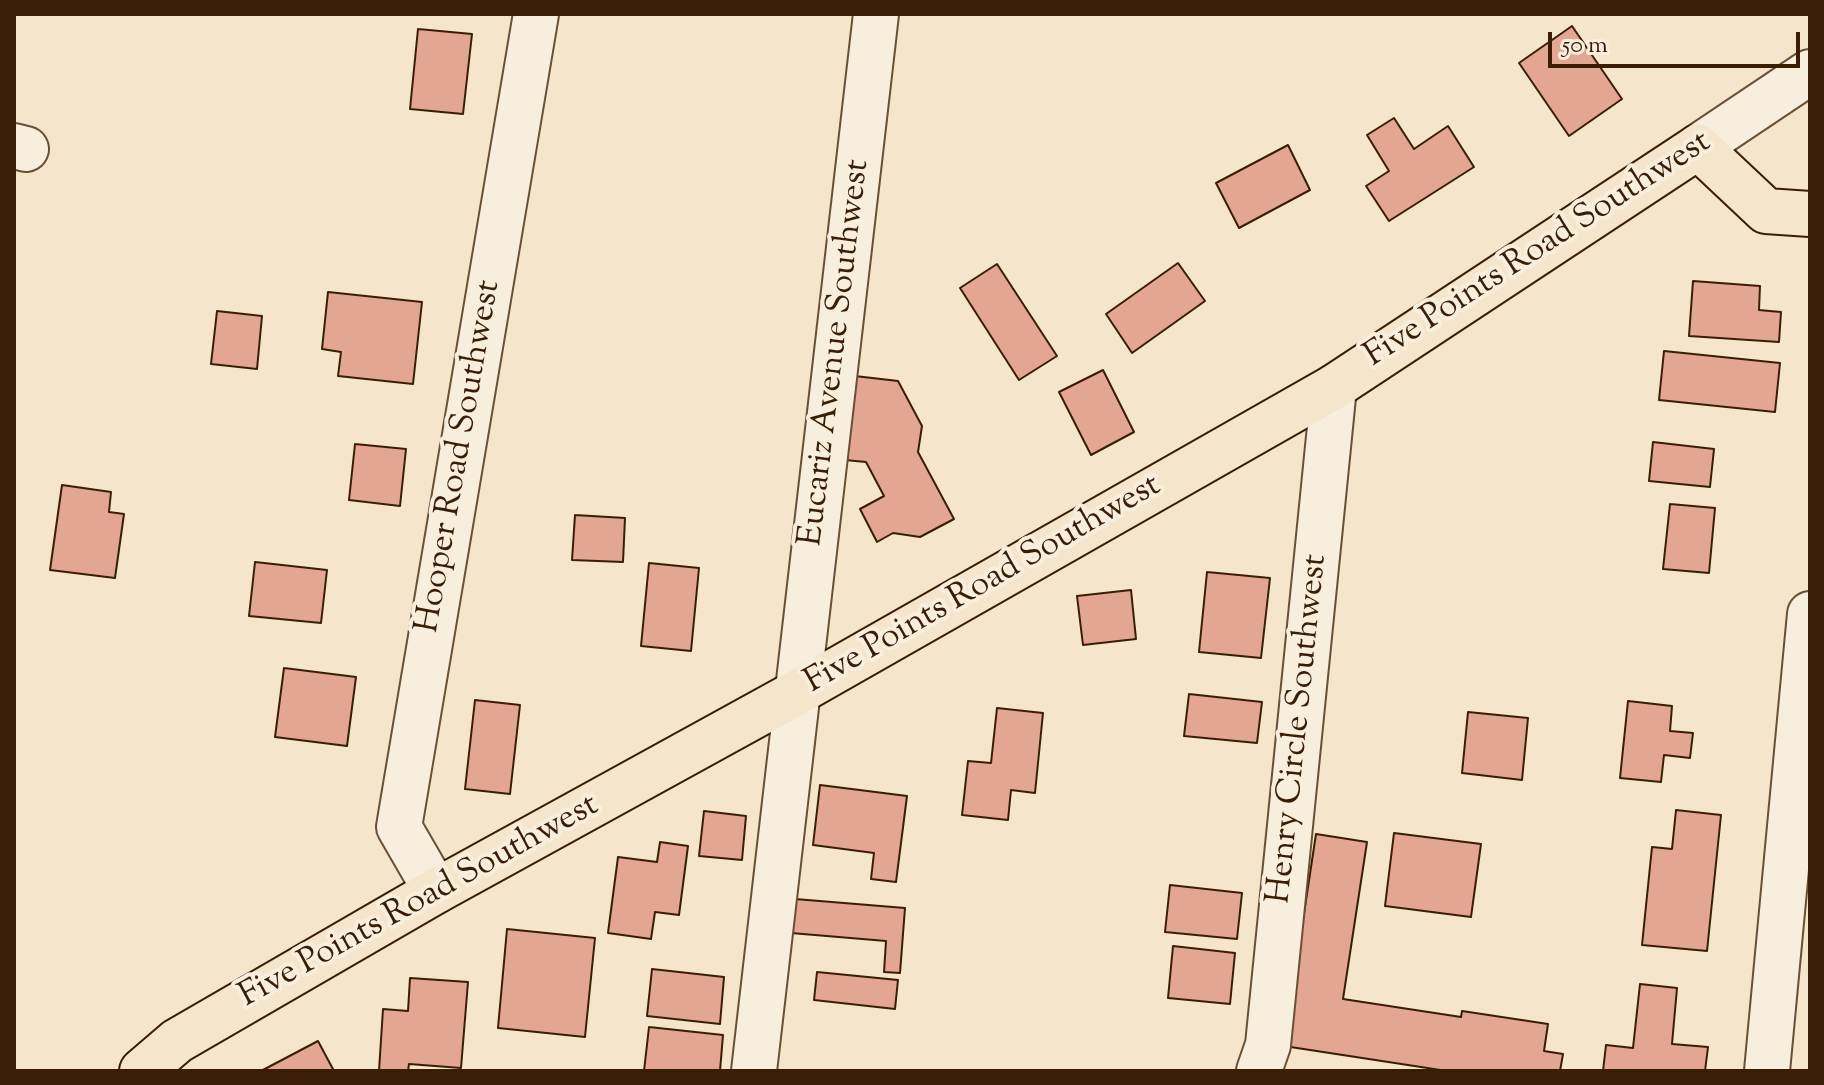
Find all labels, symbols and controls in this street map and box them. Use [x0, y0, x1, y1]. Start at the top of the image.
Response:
scale bar [1552, 16, 1804, 66]
text: 50 m [1562, 29, 1608, 63]
street label: Five Points Road Southwest [1358, 124, 1720, 378]
street label: Eucariz Avenue Southwest [793, 157, 881, 549]
street label: Hooper Road Southwest [410, 278, 512, 636]
street label: Five Points Road Southwest [799, 467, 1169, 705]
street label: Henry Circle Southwest [1261, 552, 1339, 906]
street label: Five Points Road Southwest [233, 787, 607, 1019]

